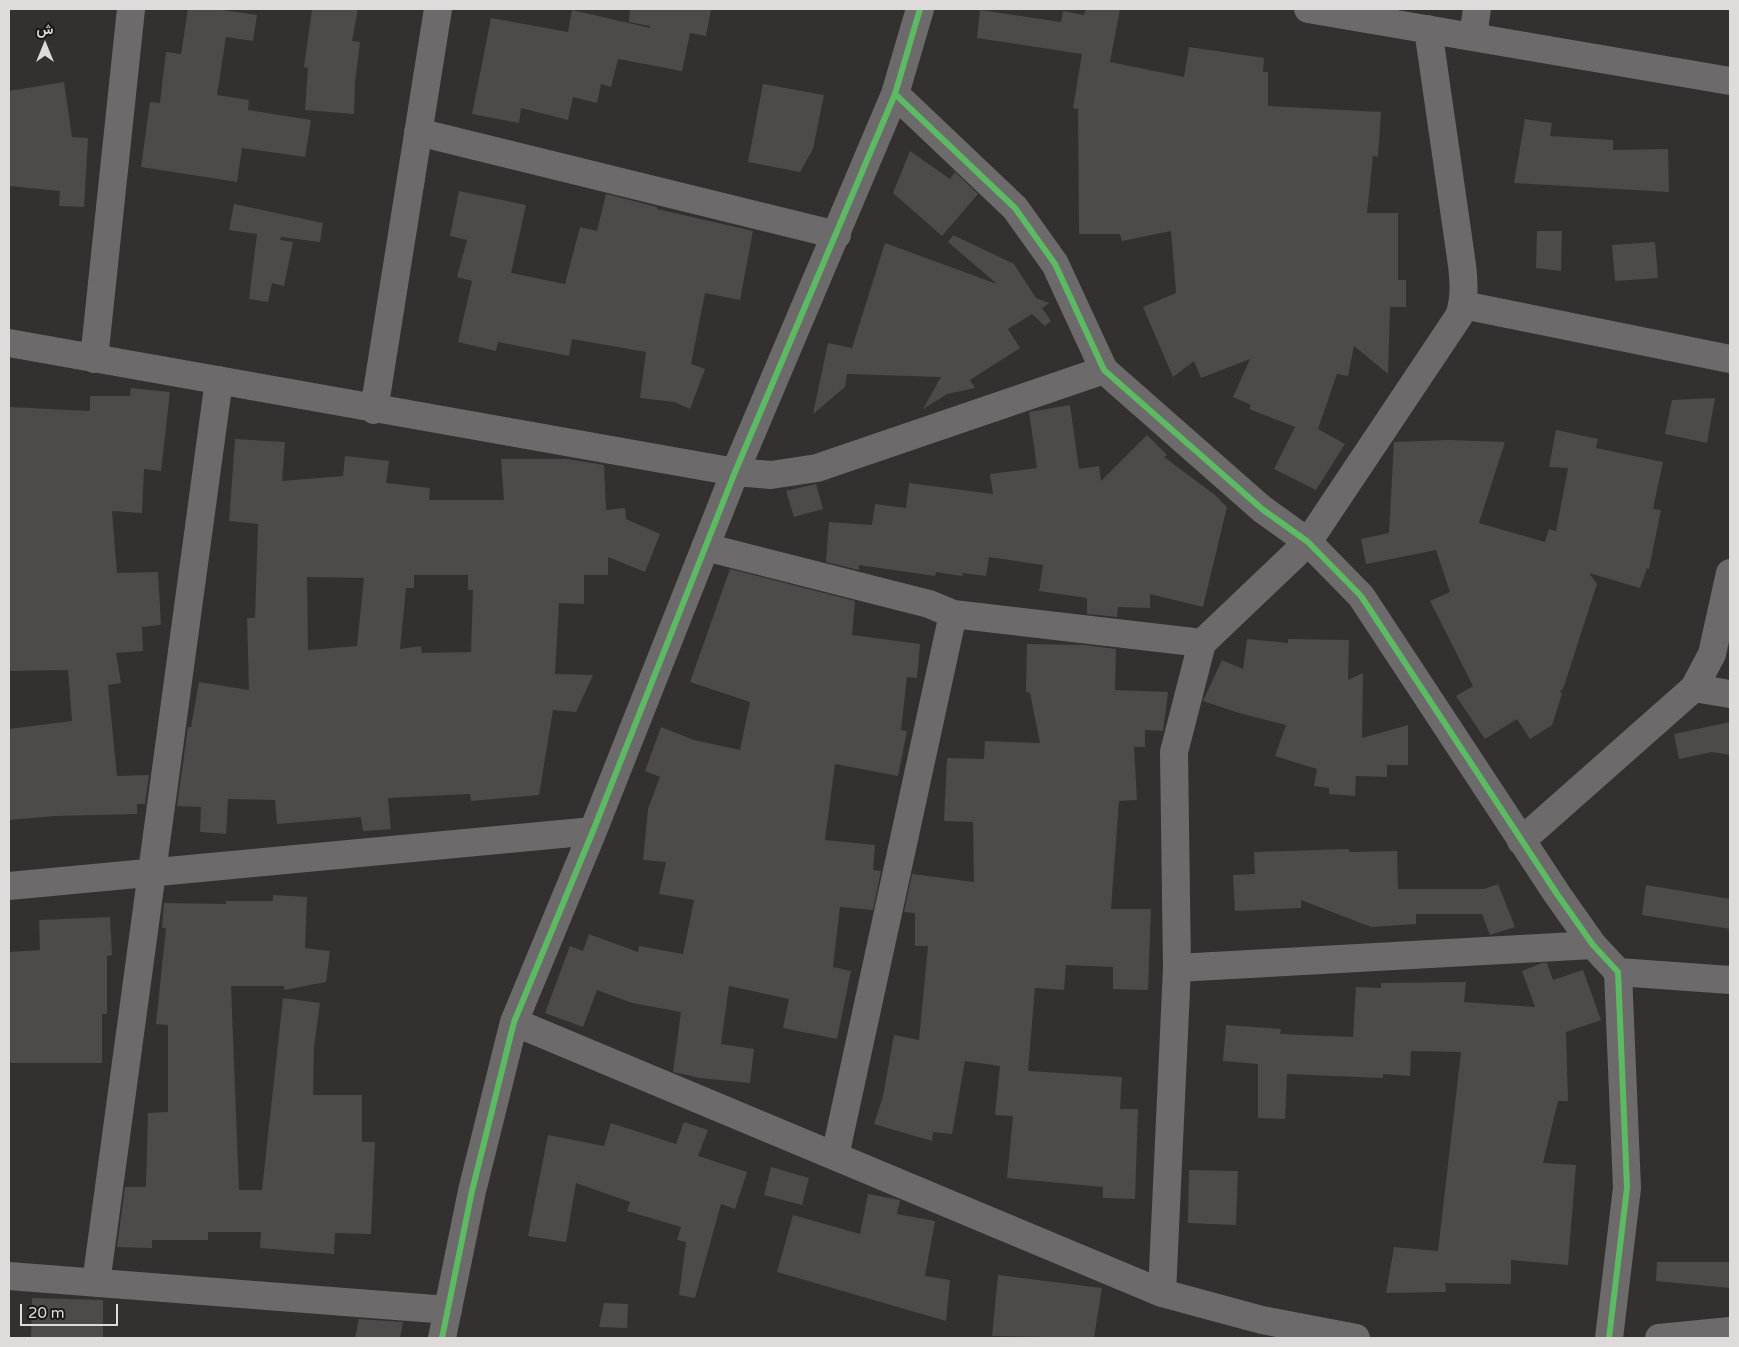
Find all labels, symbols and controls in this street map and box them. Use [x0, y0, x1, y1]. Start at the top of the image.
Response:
north arrow [20, 20, 70, 70]
text: ش [37, 21, 53, 38]
scale bar [22, 1294, 120, 1326]
text: 20 m [28, 1304, 65, 1322]

